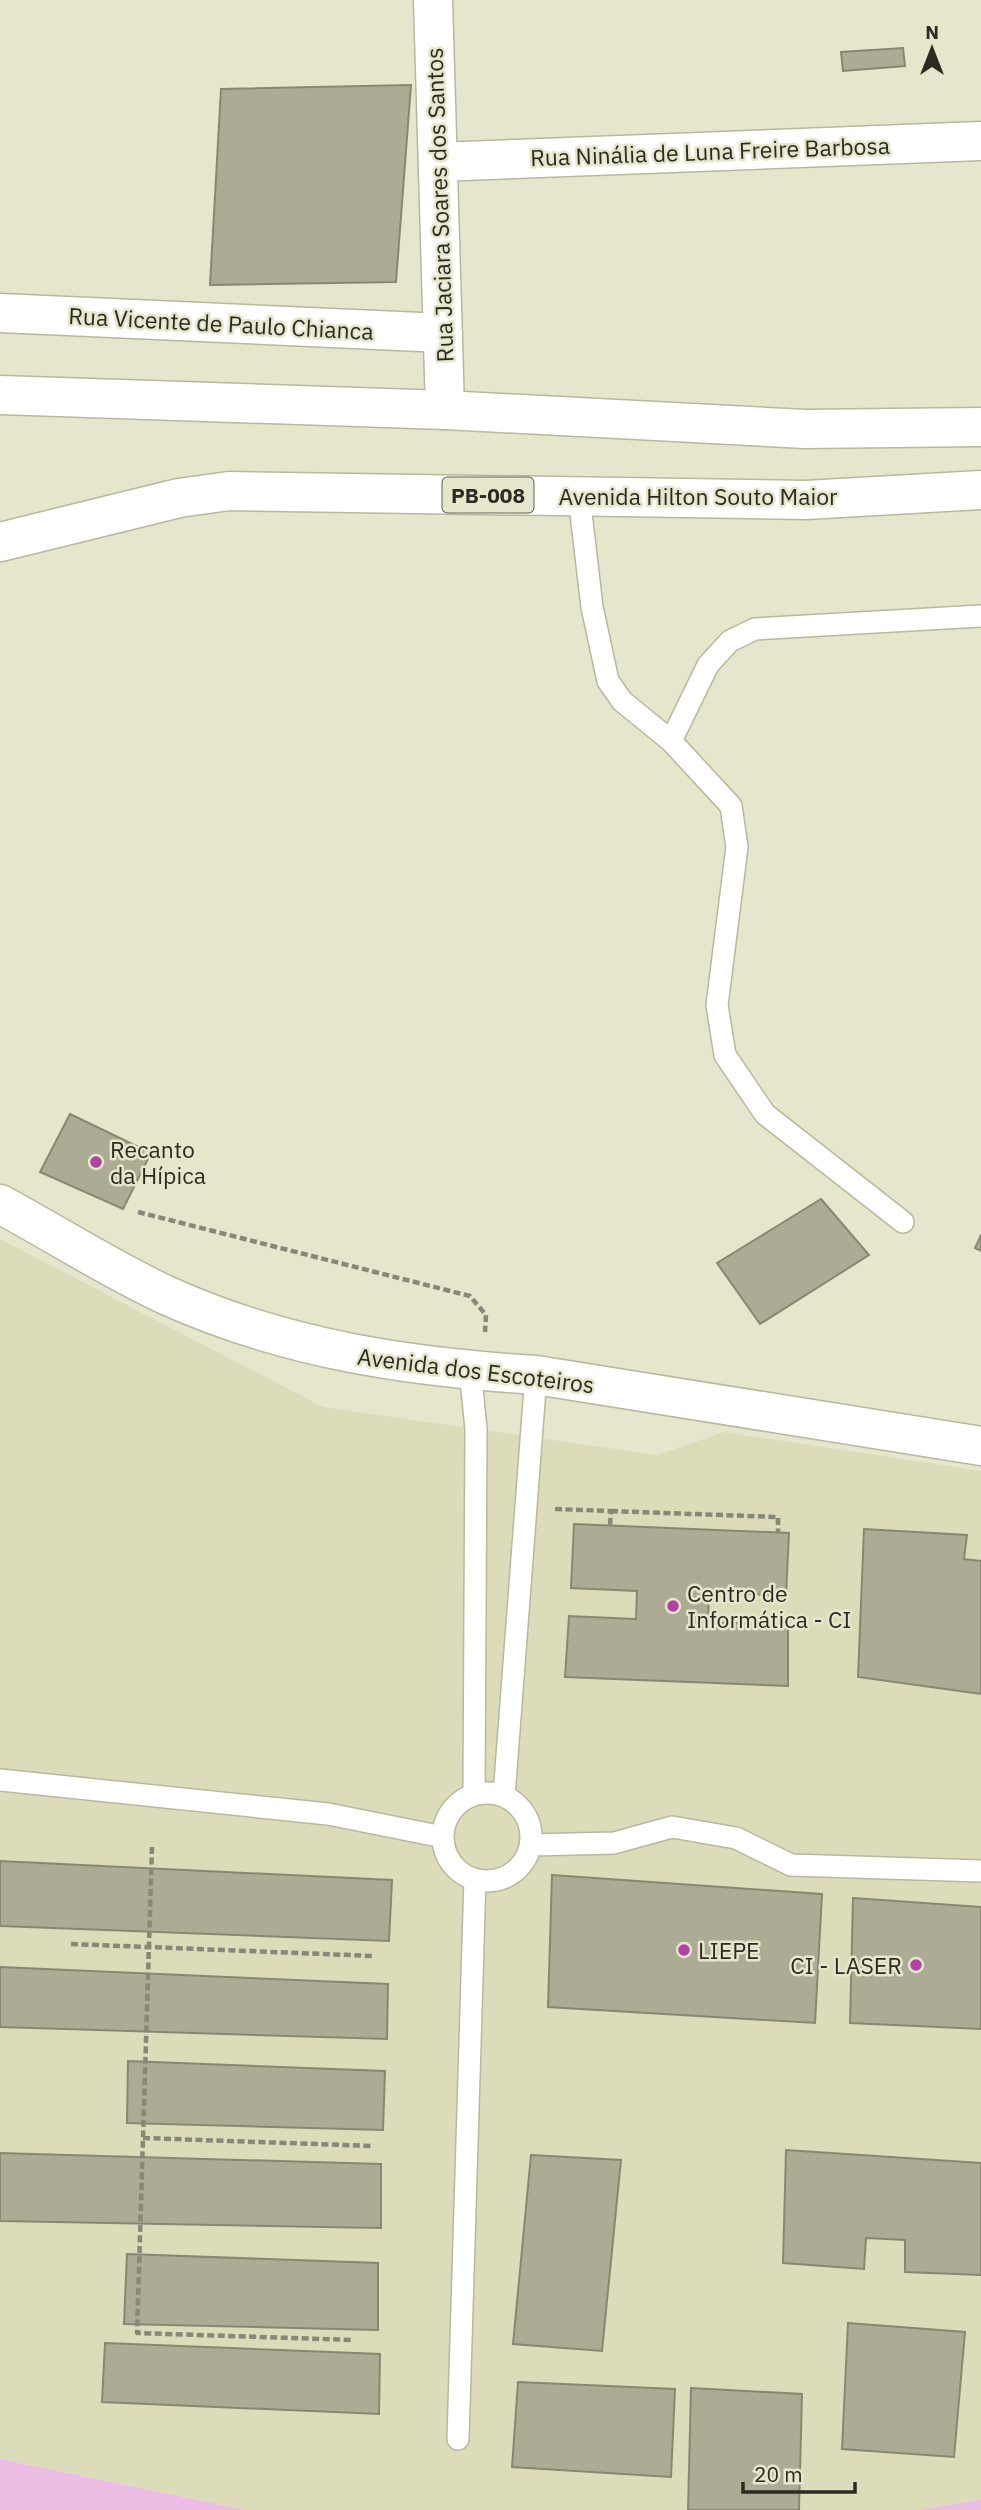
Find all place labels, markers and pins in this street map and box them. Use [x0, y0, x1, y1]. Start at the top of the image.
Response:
place label: Recanto da Hípica [110, 1134, 206, 1190]
marker: Recanto da Hípica [88, 1154, 104, 1170]
place label: Centro de Informática - CI [687, 1578, 852, 1634]
marker: Centro de Informática - CI [665, 1598, 681, 1614]
place label: LIEPE [698, 1935, 759, 1965]
marker: LIEPE [676, 1942, 692, 1958]
place label: CI - LASER [790, 1950, 902, 1980]
marker: CI - LASER [908, 1957, 924, 1973]

